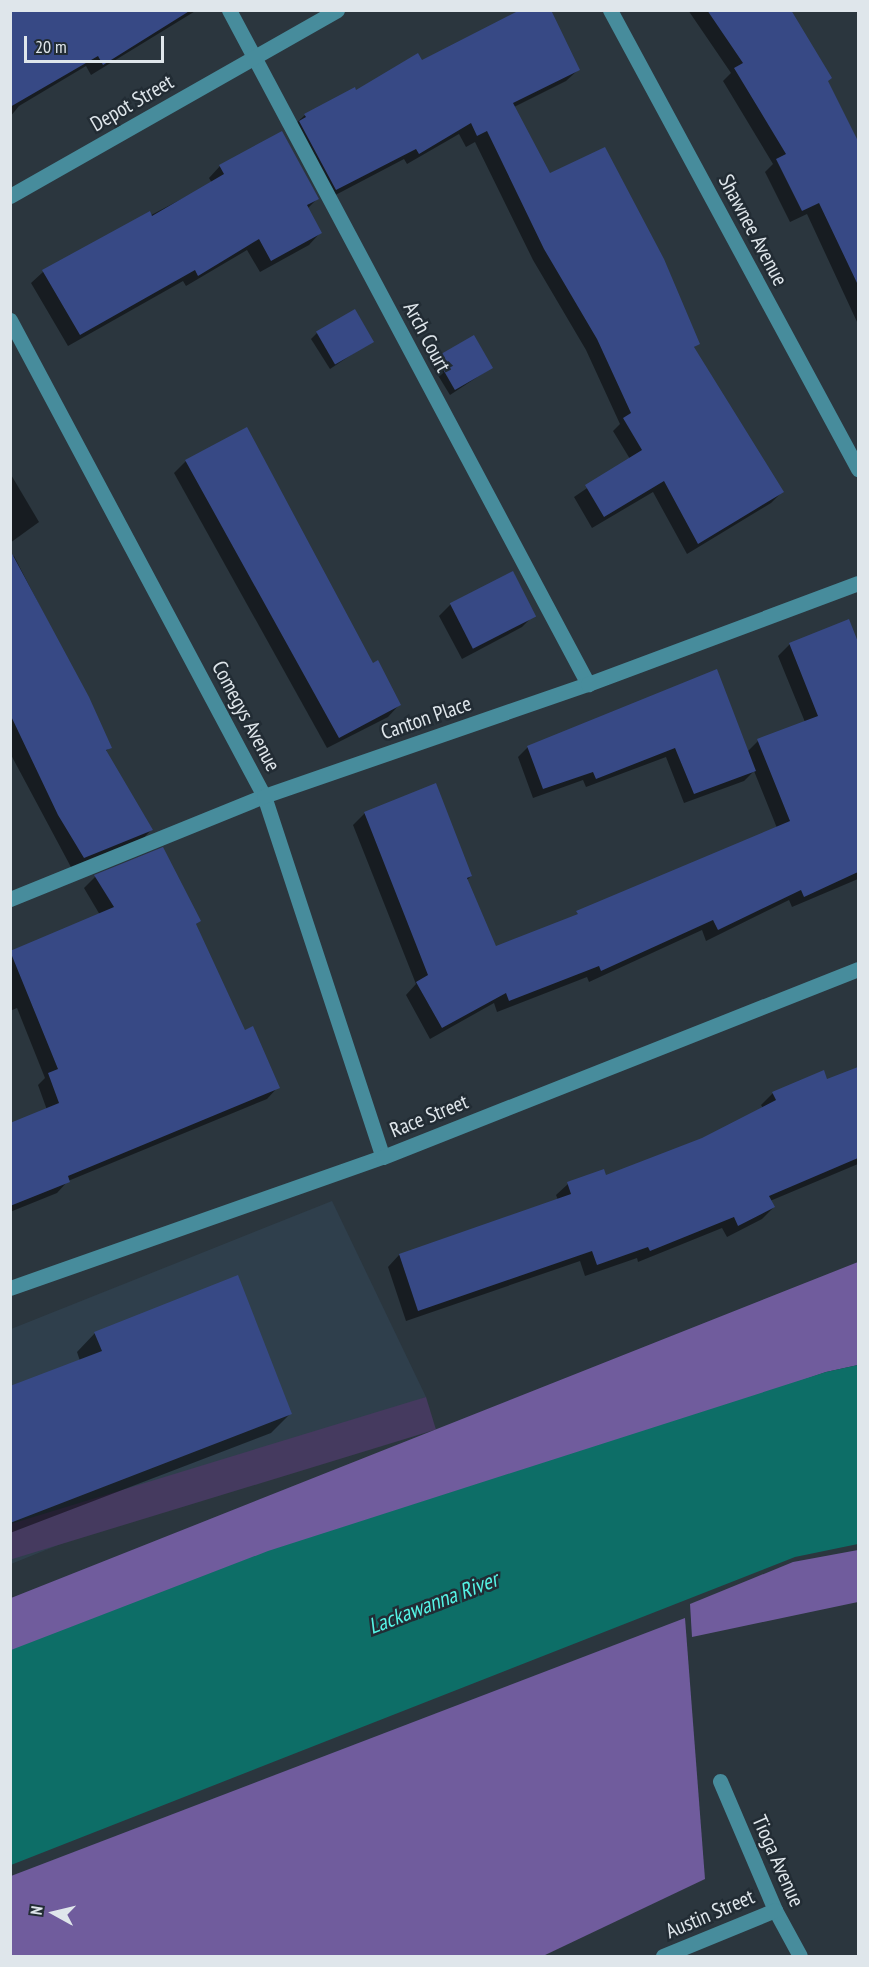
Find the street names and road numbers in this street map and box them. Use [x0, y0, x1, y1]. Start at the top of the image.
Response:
street label: Depot Street [86, 69, 178, 137]
street label: Shawnee Avenue [713, 170, 793, 290]
street label: Arch Court [398, 297, 456, 377]
street label: Comegys Avenue [206, 656, 286, 776]
street label: Canton Place [378, 691, 474, 745]
street label: Race Street [386, 1089, 472, 1143]
street label: Tioga Avenue [747, 1811, 809, 1911]
street label: Austin Street [662, 1884, 758, 1944]

